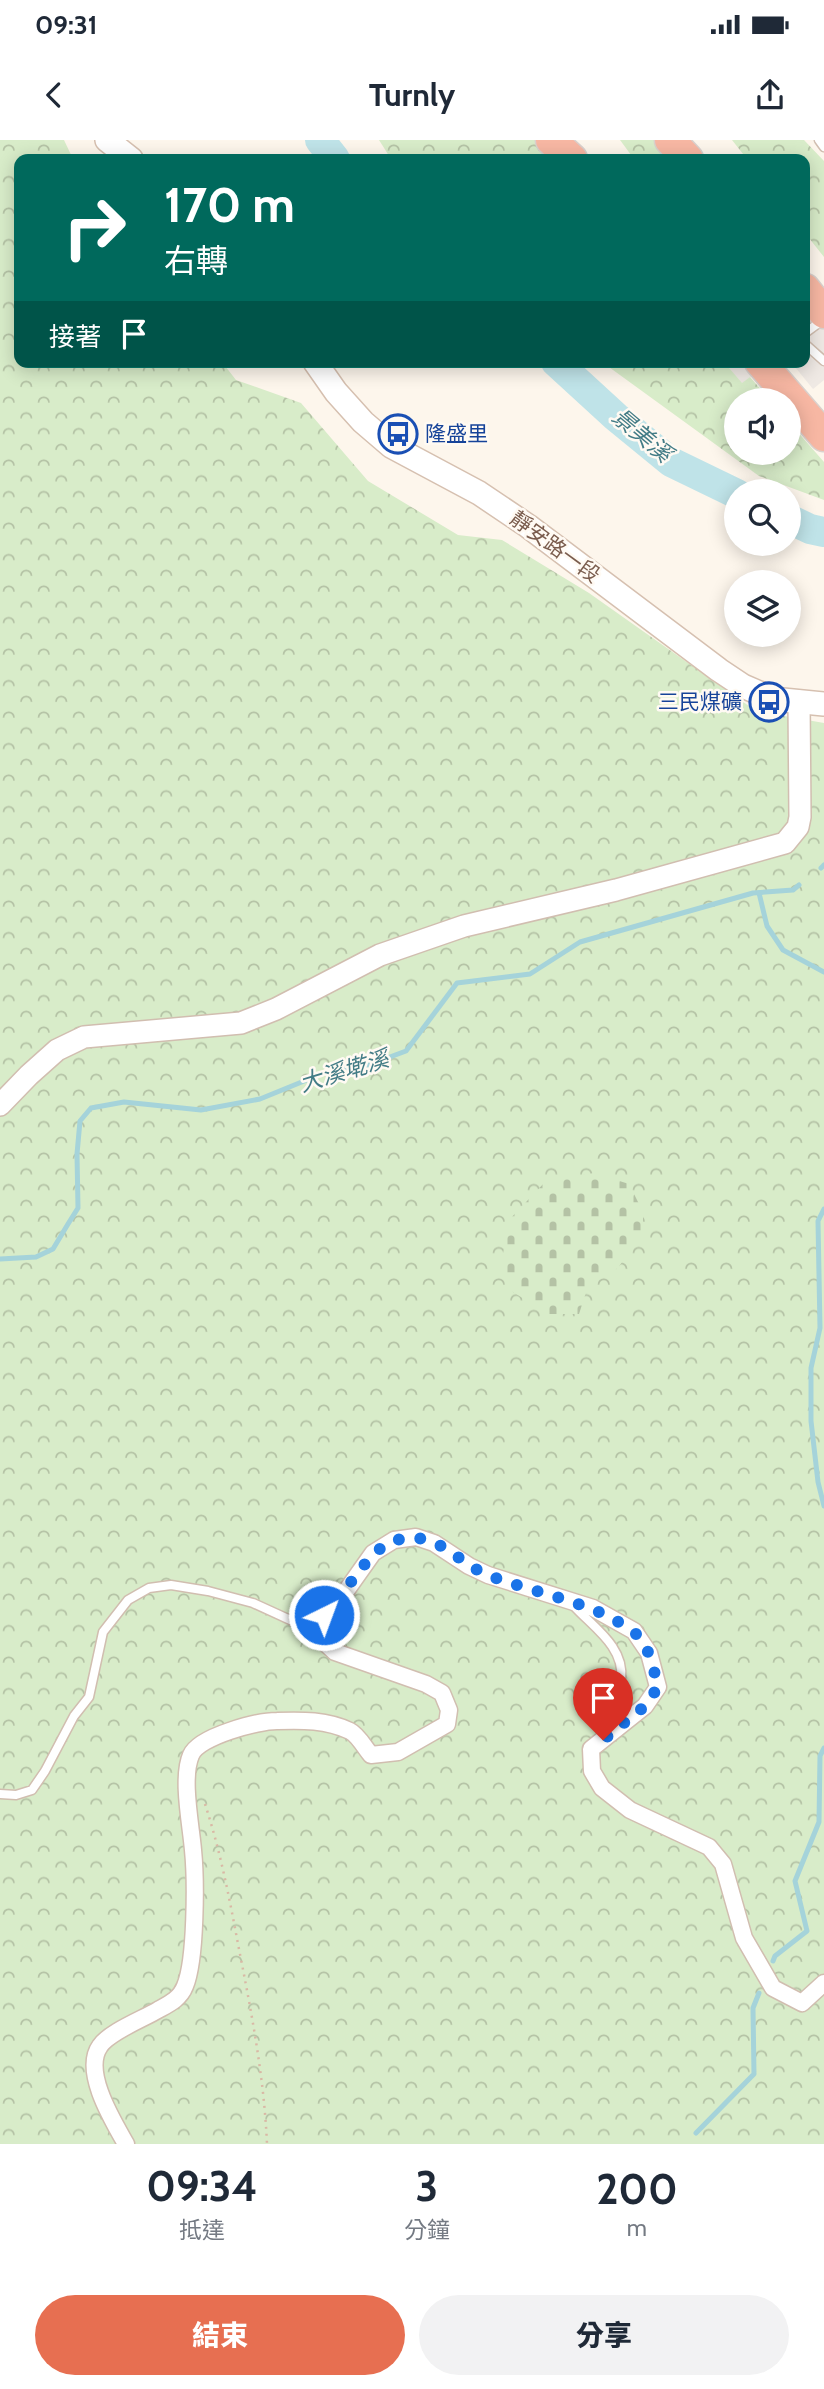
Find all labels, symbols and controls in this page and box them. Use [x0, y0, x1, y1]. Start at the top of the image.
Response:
text: 09:31 [35, 9, 97, 41]
text: Turnly [369, 75, 455, 114]
icon: back [35, 76, 73, 114]
icon: share [751, 76, 789, 114]
text: 170 m [164, 175, 295, 234]
icon: right [49, 182, 140, 273]
text: 右轉 [164, 241, 228, 280]
icon: arrive [115, 315, 153, 353]
text: 接著 [49, 321, 101, 353]
map controls [724, 388, 801, 647]
button: sound [724, 388, 801, 465]
water label: 景美溪 [607, 402, 680, 470]
bus stop icon: 隆盛里 [377, 413, 419, 455]
place label: 隆盛里 [425, 421, 488, 446]
button: search [724, 479, 801, 556]
street label: 靜安路一段 [505, 506, 605, 588]
button: layers [724, 570, 801, 647]
bus stop icon: 三民煤礦 [748, 681, 790, 723]
place label: 三民煤礦 [658, 689, 742, 714]
water label: 大溪墘溪 [296, 1043, 395, 1098]
position arrow [287, 1578, 361, 1652]
pin [573, 1668, 633, 1740]
icon: arrive [584, 1679, 622, 1717]
text: 09:34 [146, 2160, 258, 2212]
text: 3 [416, 2160, 438, 2212]
text: 200 [596, 2163, 678, 2215]
text: m [627, 2214, 647, 2242]
text: 抵達 [179, 2216, 225, 2244]
text: 分鐘 [404, 2216, 450, 2244]
button: 結束 [35, 2295, 405, 2375]
button: 分享 [419, 2295, 789, 2375]

